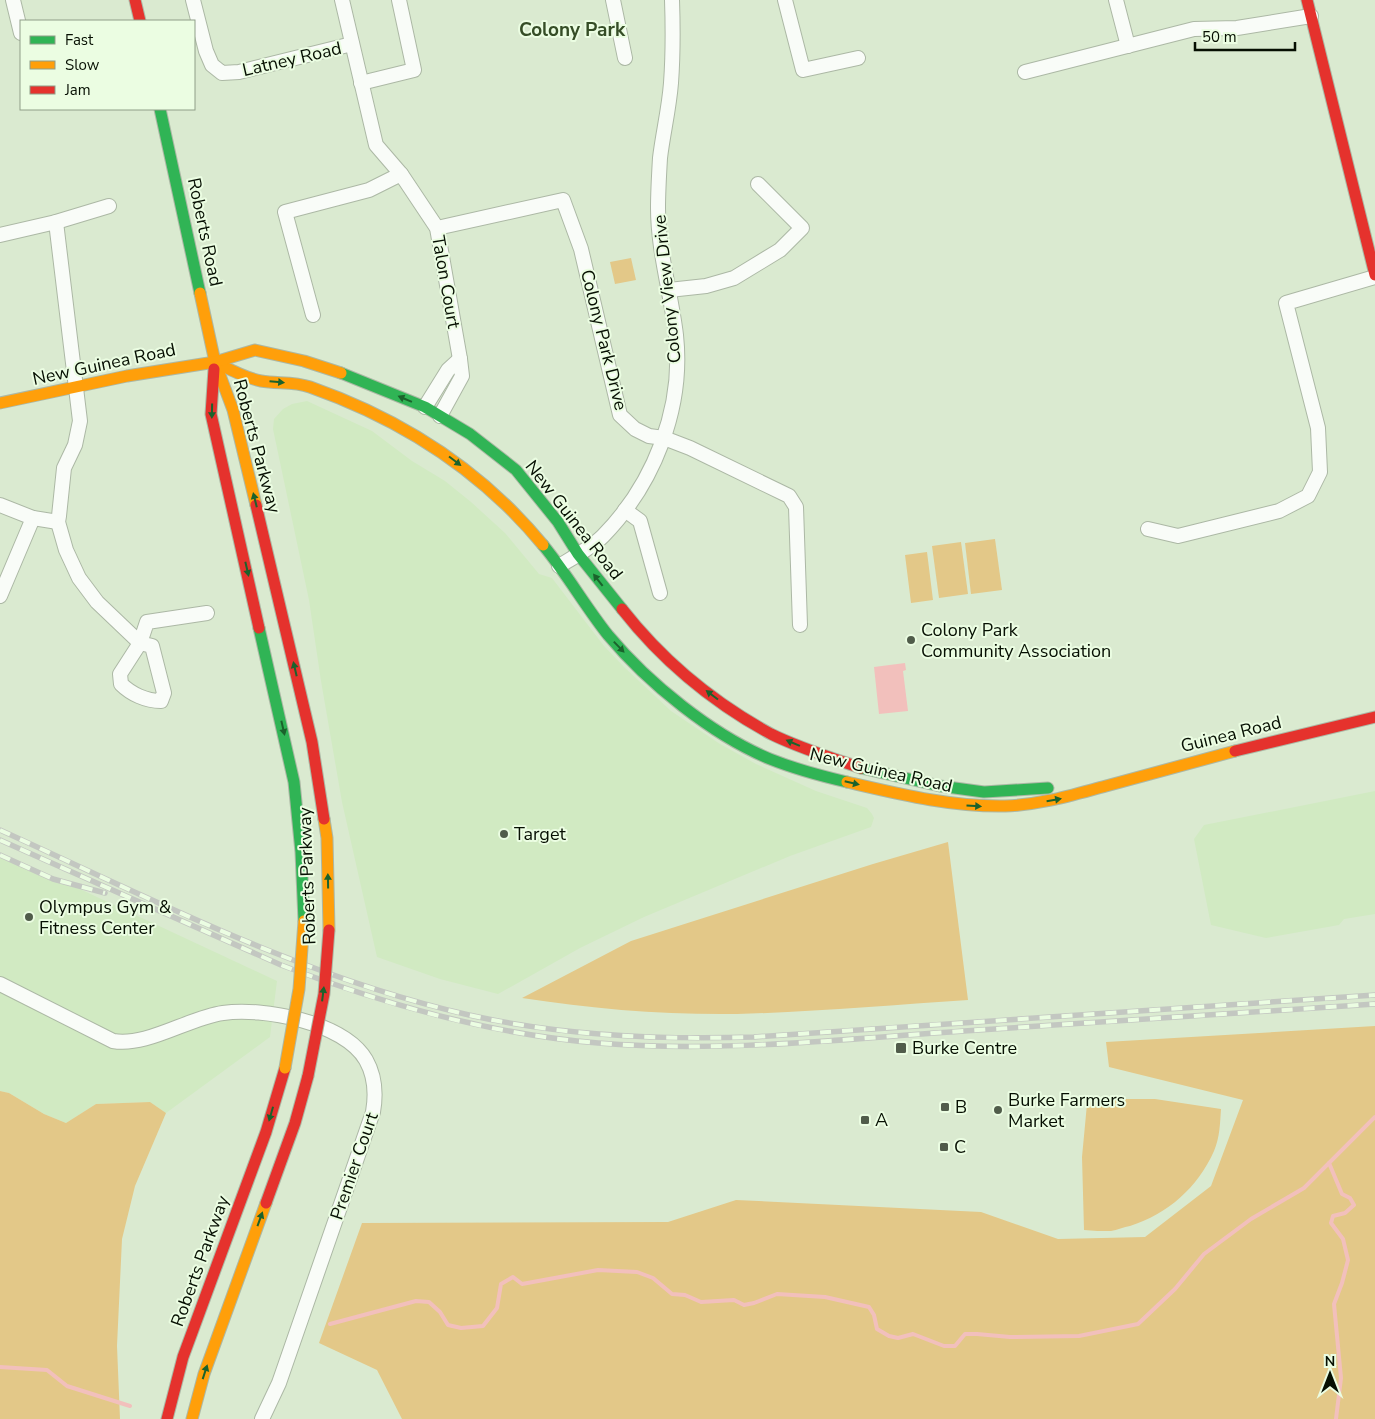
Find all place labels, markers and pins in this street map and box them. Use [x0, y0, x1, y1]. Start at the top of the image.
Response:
place label: Colony Park Community Association [921, 618, 1111, 663]
marker: Colony Park Community Association [905, 634, 917, 646]
place label: Target [514, 822, 566, 846]
marker: Target [498, 828, 510, 840]
place label: Olympus Gym & Fitness Center [39, 895, 172, 940]
marker: Olympus Gym & Fitness Center [23, 911, 35, 923]
place label: Burke Centre [912, 1036, 1017, 1060]
marker: Burke Centre [894, 1041, 908, 1055]
place label: Burke Farmers Market [1008, 1088, 1125, 1133]
place label: B [955, 1095, 967, 1119]
marker: B [939, 1101, 951, 1113]
marker: Burke Farmers Market [992, 1104, 1004, 1116]
place label: A [875, 1108, 888, 1132]
marker: A [859, 1114, 871, 1126]
place label: C [954, 1135, 966, 1159]
marker: C [938, 1141, 950, 1153]

